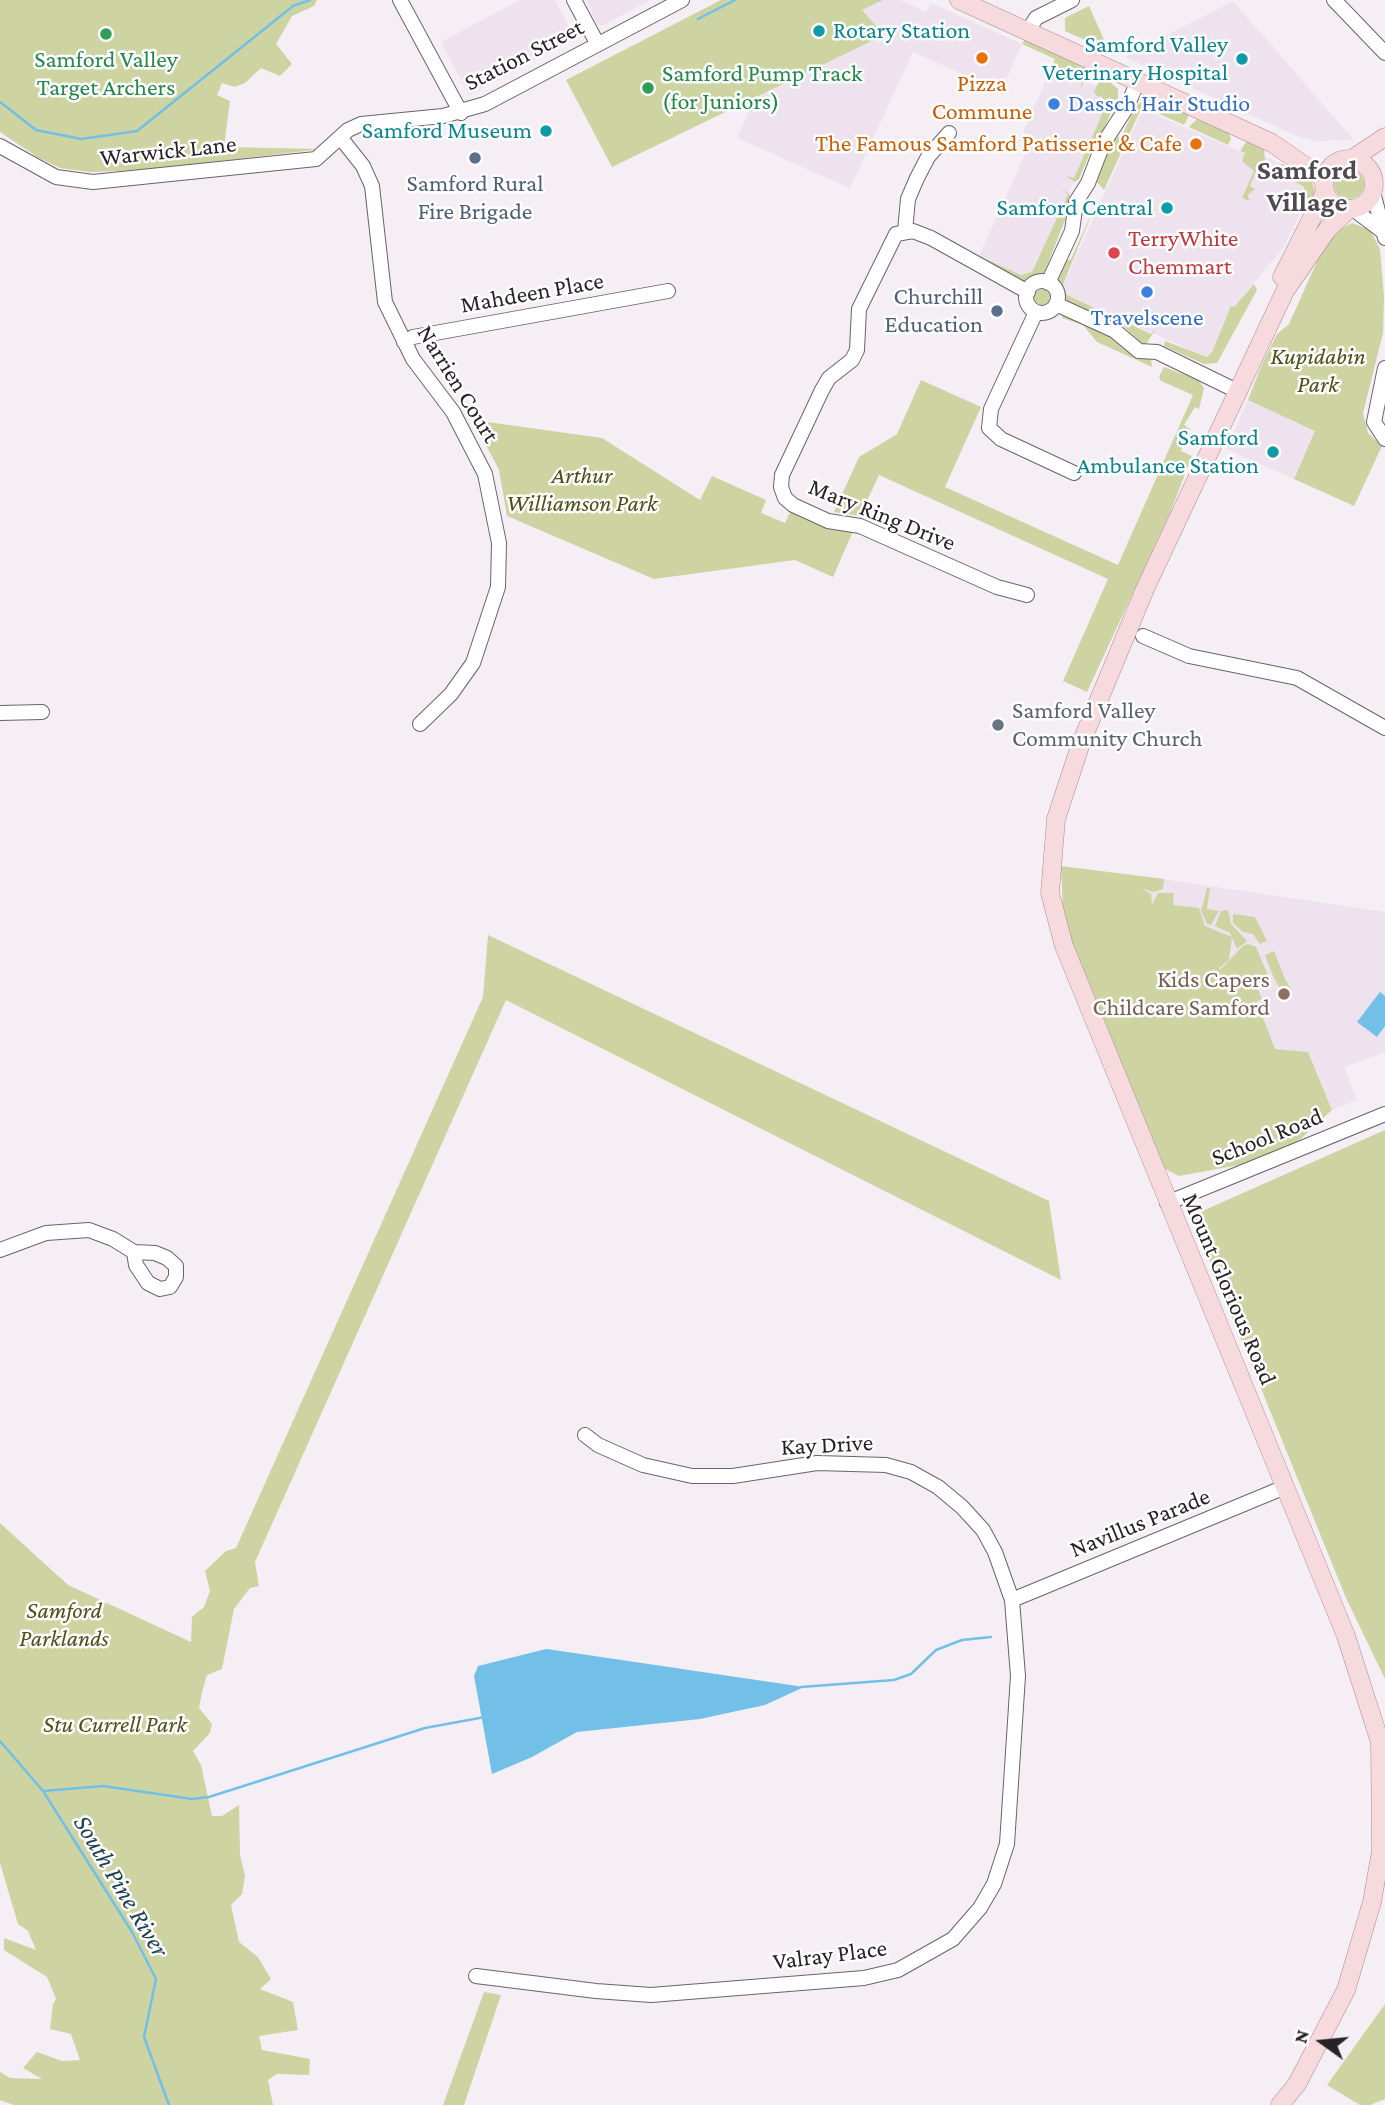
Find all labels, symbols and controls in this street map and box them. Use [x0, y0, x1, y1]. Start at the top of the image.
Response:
street label: Station Street [460, 13, 588, 97]
place label: Rotary Station [833, 17, 970, 45]
marker: Rotary Station [811, 23, 827, 39]
marker: Samford Valley Target Archers [98, 26, 114, 42]
place label: Samford Valley Veterinary Hospital [1042, 31, 1228, 87]
place label: Samford Valley Target Archers [34, 46, 178, 102]
marker: Pizza Commune [974, 50, 990, 66]
marker: Samford Valley Veterinary Hospital [1234, 51, 1250, 67]
place label: Samford Pump Track (for Juniors) [662, 60, 862, 116]
place label: Pizza Commune [932, 70, 1032, 126]
marker: Samford Pump Track (for Juniors) [640, 80, 656, 96]
place label: Dassch Hair Studio [1068, 90, 1250, 118]
marker: Dassch Hair Studio [1046, 96, 1062, 112]
place label: Samford Museum [362, 117, 532, 145]
marker: Samford Museum [538, 123, 554, 139]
street label: Warwick Lane [98, 130, 238, 172]
place label: The Famous Samford Patisserie & Cafe [815, 130, 1182, 158]
marker: The Famous Samford Patisserie & Cafe [1188, 136, 1204, 152]
marker: Samford Rural Fire Brigade [467, 150, 483, 166]
district label: Samford Village [1257, 153, 1357, 219]
place label: Samford Rural Fire Brigade [407, 170, 543, 226]
place label: Samford Central [996, 194, 1153, 222]
marker: Samford Central [1159, 200, 1175, 216]
place label: TerryWhite Chemmart [1128, 225, 1238, 281]
marker: TerryWhite Chemmart [1106, 245, 1122, 261]
street label: Mahdeen Place [458, 266, 606, 320]
place label: Churchill Education [885, 283, 983, 339]
marker: Travelscene [1139, 284, 1155, 300]
marker: Churchill Education [989, 303, 1005, 319]
place label: Travelscene [1090, 304, 1204, 332]
street label: Narrien Court [411, 320, 505, 448]
park label: Kupidabin Park [1270, 343, 1366, 399]
place label: Samford Ambulance Station [1077, 424, 1259, 480]
marker: Samford Ambulance Station [1265, 444, 1281, 460]
park label: Arthur Williamson Park [506, 462, 658, 518]
street label: Mary Ring Drive [804, 472, 960, 558]
place label: Samford Valley Community Church [1012, 697, 1202, 753]
marker: Samford Valley Community Church [990, 717, 1006, 733]
place label: Kids Capers Childcare Samford [1092, 966, 1270, 1022]
marker: Kids Capers Childcare Samford [1276, 986, 1292, 1002]
street label: School Road [1207, 1102, 1327, 1172]
street label: Mount Glorious Road [1176, 1189, 1282, 1389]
street label: Kay Drive [780, 1428, 874, 1462]
street label: Navillus Parade [1066, 1482, 1214, 1564]
park label: Samford Parklands [19, 1597, 109, 1653]
park label: Stu Currell Park [43, 1711, 187, 1739]
water label: South Pine River [66, 1809, 176, 1963]
street label: Valray Place [771, 1934, 889, 1976]
north arrow [1287, 2007, 1357, 2077]
text: N [1289, 2027, 1313, 2045]

